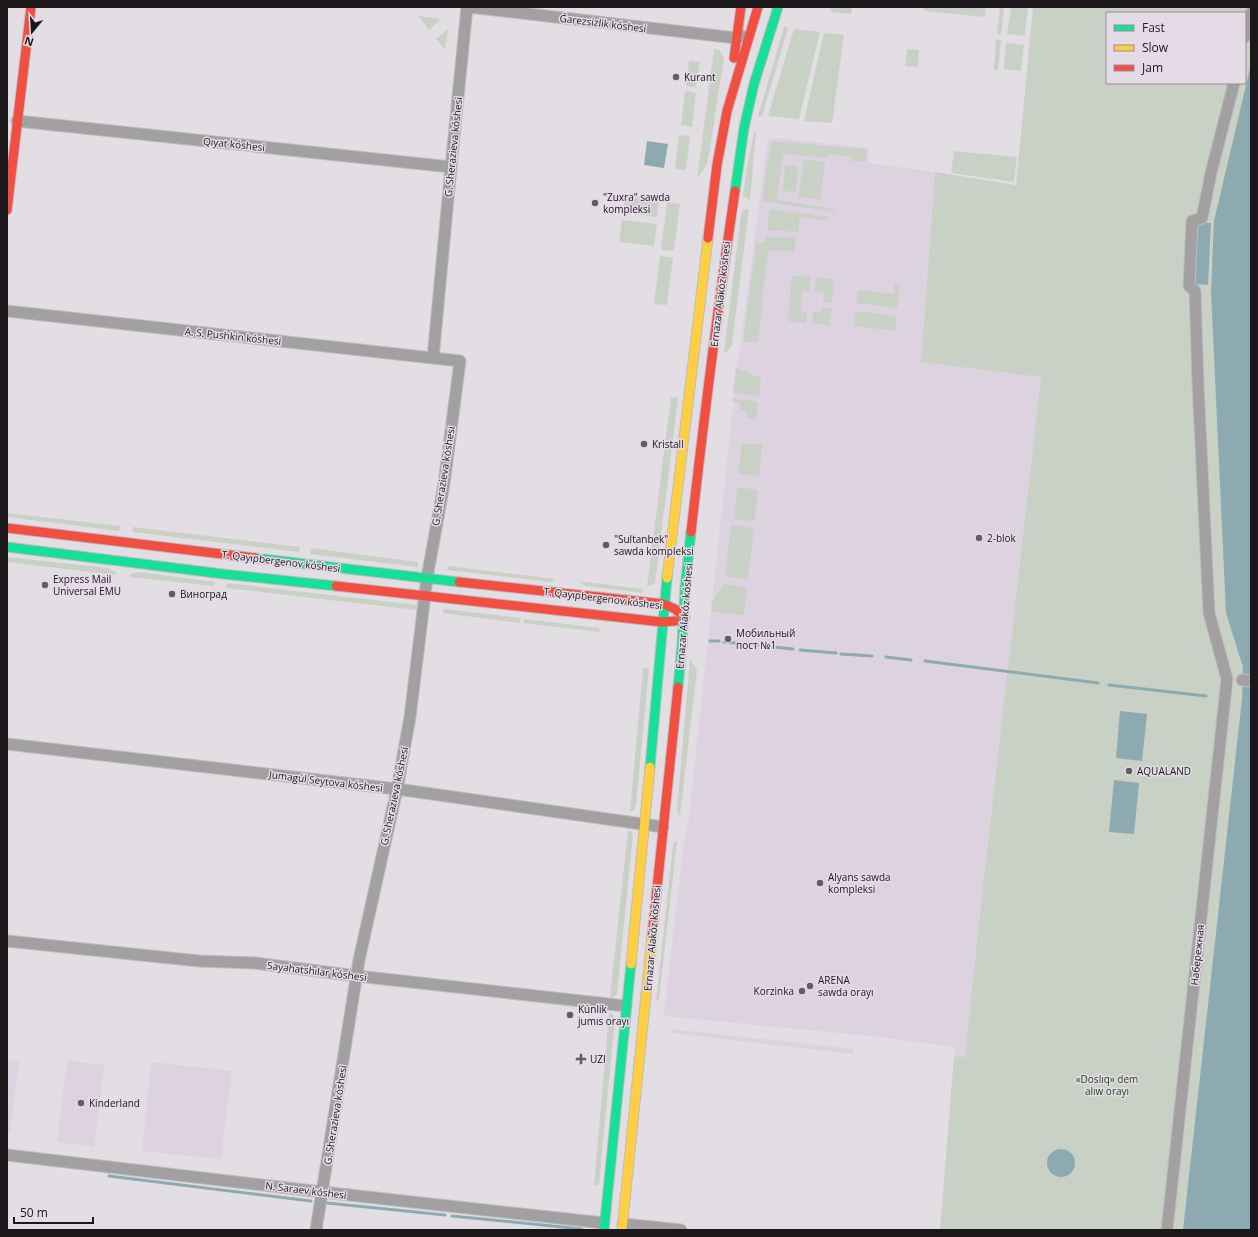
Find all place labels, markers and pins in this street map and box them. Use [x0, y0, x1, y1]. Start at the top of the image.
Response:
place label: Kurant [684, 70, 716, 84]
marker: Kurant [671, 72, 681, 82]
place label: "Zuxra" sawda kompleksi [603, 190, 670, 216]
marker: "Zuxra" sawda kompleksi [590, 198, 600, 208]
place label: Kristall [652, 437, 684, 451]
marker: Kristall [639, 439, 649, 449]
place label: 2-blok [987, 531, 1017, 545]
place label: "Sultanbek" sawda kompleksi [614, 532, 694, 558]
marker: 2-blok [974, 533, 984, 543]
marker: "Sultanbek" sawda kompleksi [601, 540, 611, 550]
place label: Express Mail Universal EMU [53, 572, 121, 598]
marker: Express Mail Universal EMU [40, 580, 50, 590]
place label: Виноград [180, 587, 227, 601]
marker: Виноград [167, 589, 177, 599]
place label: Мобильный пост №1 [736, 626, 795, 652]
marker: Мобильный пост №1 [723, 634, 733, 644]
place label: AQUALAND [1137, 764, 1191, 778]
marker: AQUALAND [1124, 766, 1134, 776]
place label: Alyans sawda kompleksi [828, 870, 891, 896]
marker: Alyans sawda kompleksi [815, 878, 825, 888]
place label: ARENA sawda orayı [818, 973, 874, 999]
marker: ARENA sawda orayı [805, 981, 815, 991]
place label: Korzinka [754, 984, 794, 998]
marker: Korzinka [797, 986, 807, 996]
place label: Kúnlik jumıs orayı [577, 1002, 629, 1028]
marker: Kúnlik jumıs orayı [565, 1010, 575, 1020]
place label: UZI [590, 1052, 606, 1066]
marker: UZI [575, 1053, 587, 1065]
place label: Kinderland [89, 1096, 140, 1110]
marker: Kinderland [76, 1098, 86, 1108]

